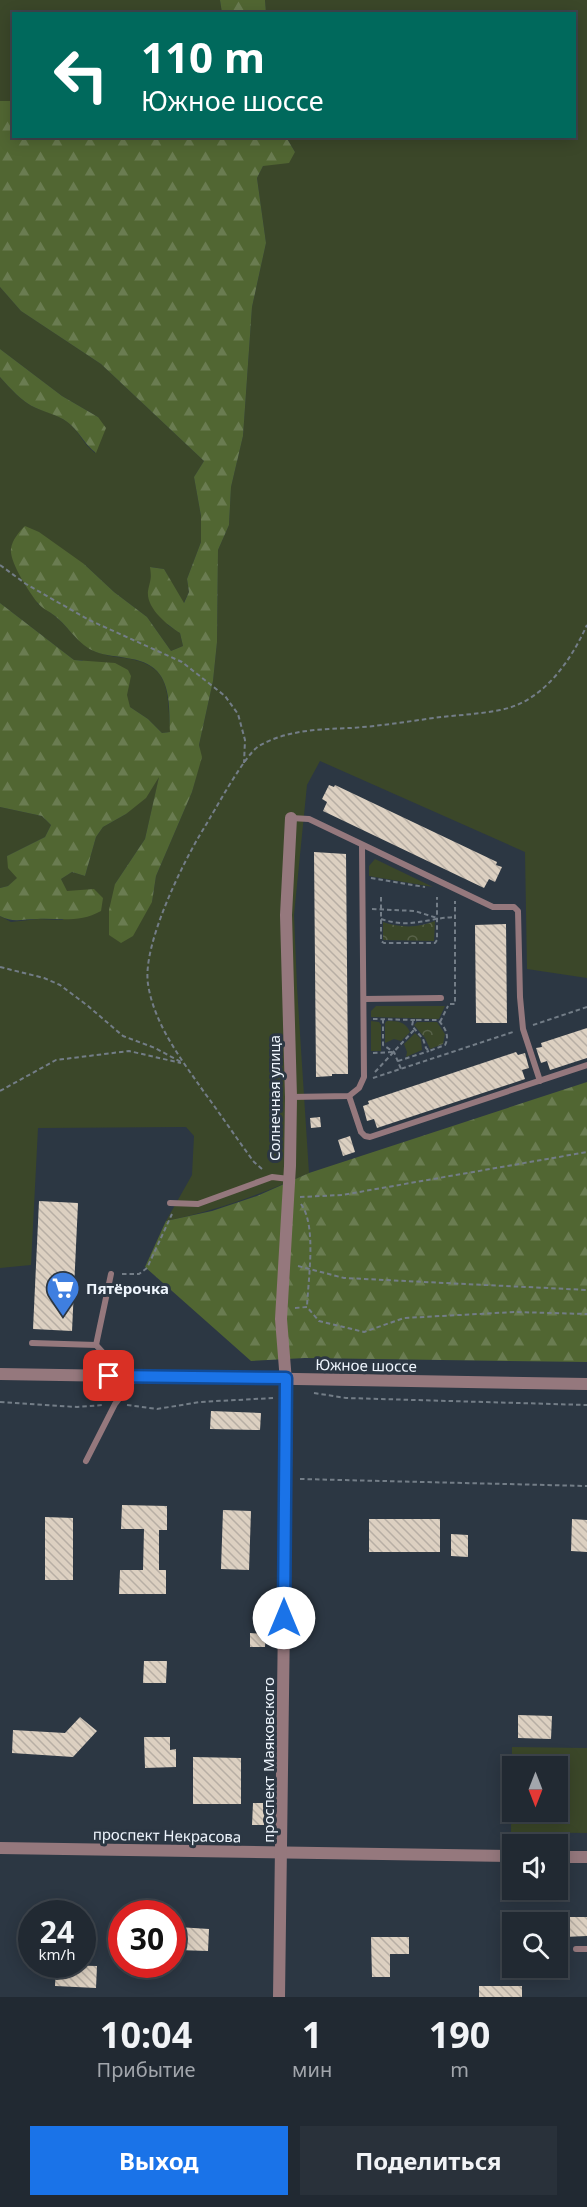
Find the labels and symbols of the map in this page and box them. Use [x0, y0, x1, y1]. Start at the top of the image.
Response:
street label: Солнечная улица [264, 1035, 284, 1161]
supermarket icon: Пятёрочка [45, 1270, 81, 1317]
place label: Пятёрочка [86, 1278, 169, 1298]
pin [83, 1350, 134, 1401]
street label: Южное шоссе [315, 1354, 417, 1376]
position arrow [252, 1586, 316, 1650]
street label: проспект Маяковского [258, 1677, 278, 1843]
north arrow [502, 1756, 568, 1822]
street label: проспект Некрасова [93, 1824, 241, 1846]
speed limit sign: 30 [108, 1900, 186, 1978]

